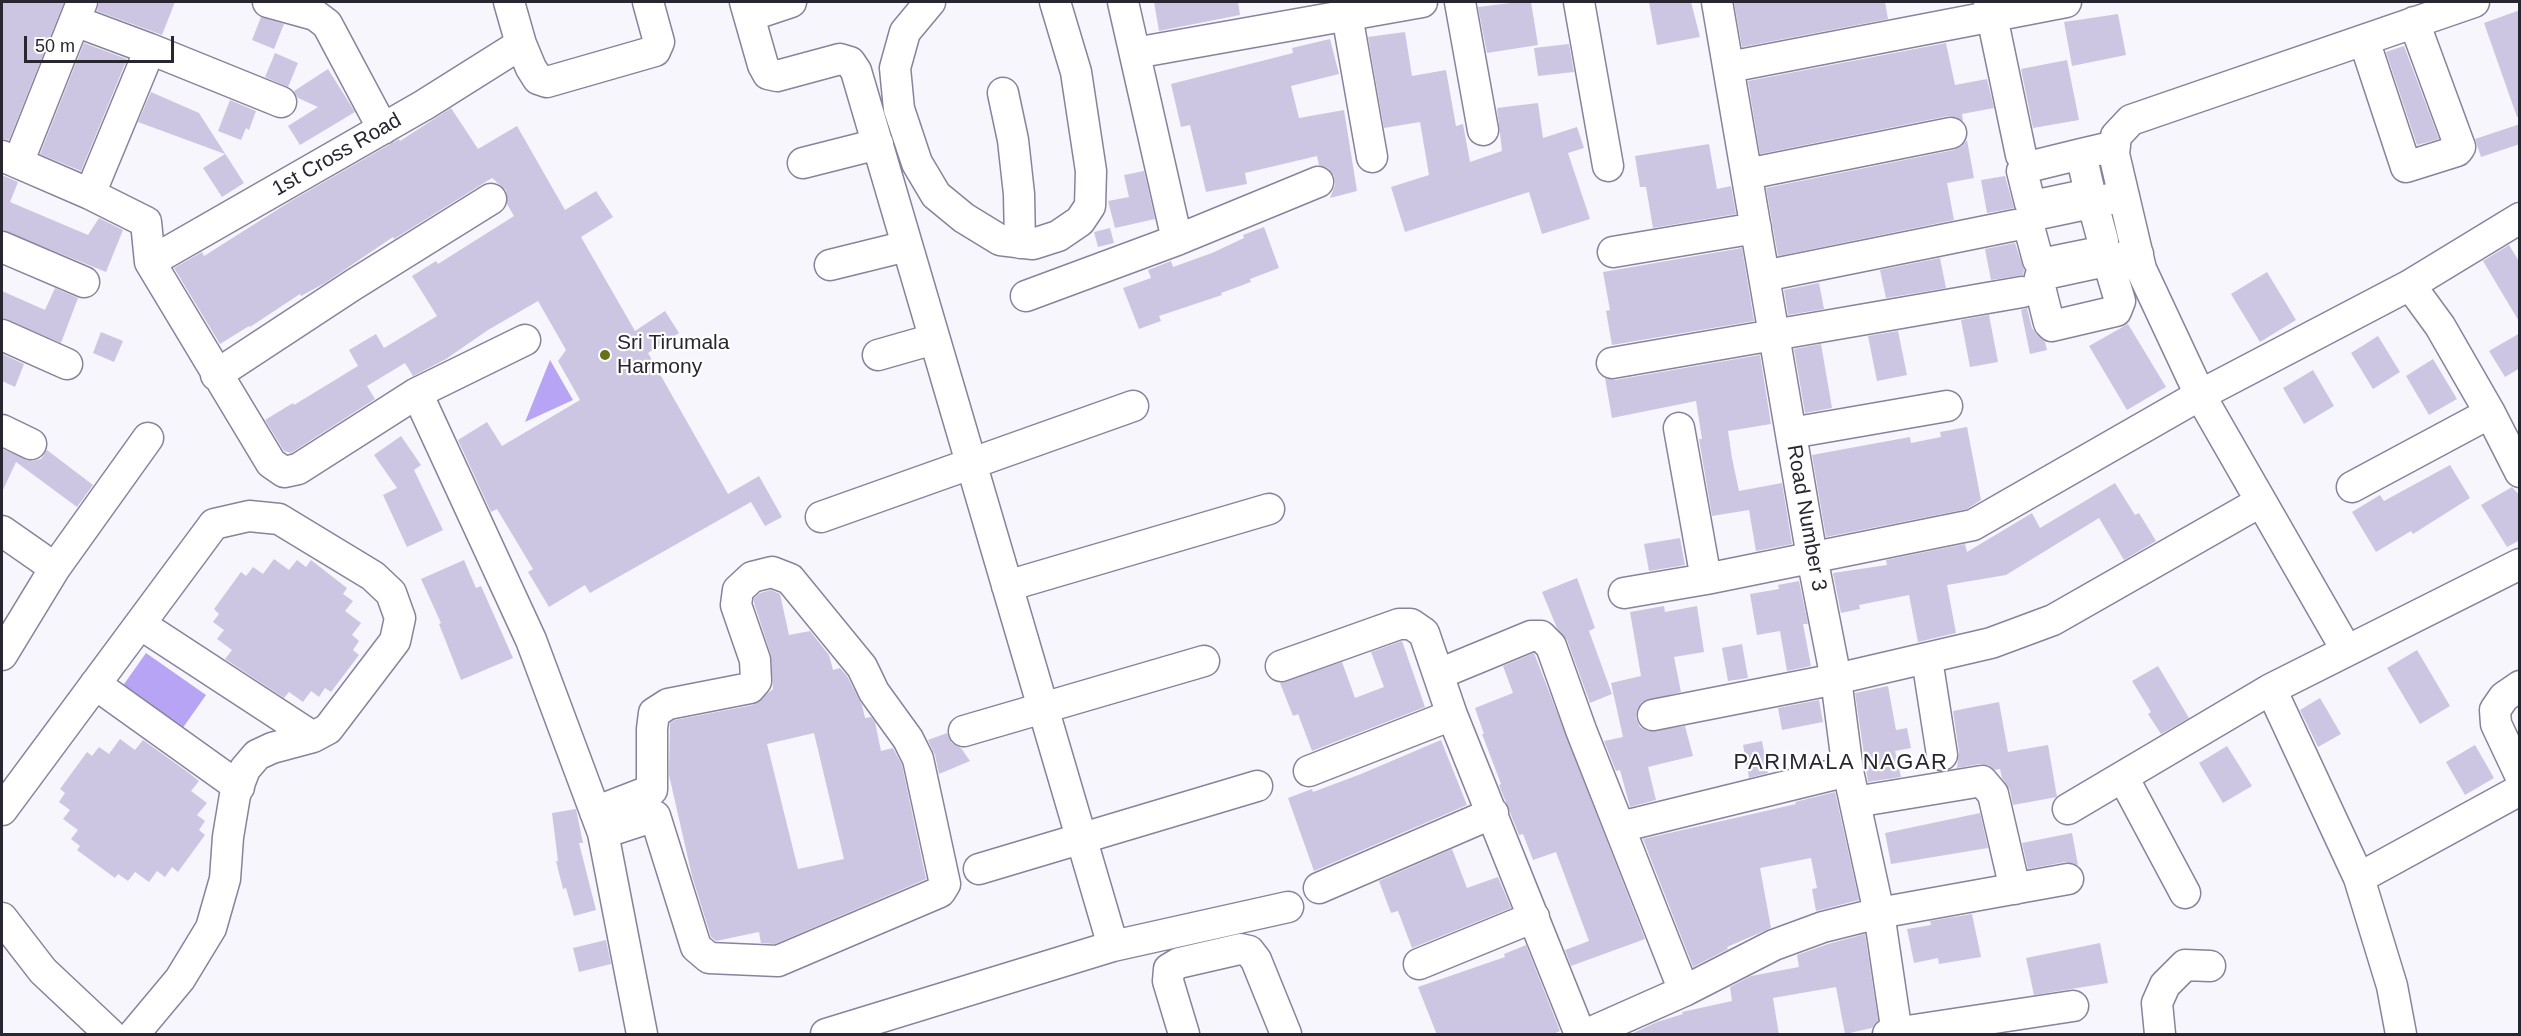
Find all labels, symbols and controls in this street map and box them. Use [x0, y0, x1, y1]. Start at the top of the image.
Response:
scale bar [27, 24, 177, 62]
text: 50 m [35, 36, 75, 56]
street label: 1st Cross Road [268, 108, 406, 202]
place label: Sri Tirumala Harmony [617, 330, 729, 380]
marker: Sri Tirumala Harmony [598, 348, 612, 362]
street label: Road Number 3 [1781, 443, 1831, 593]
district label: PARIMALA NAGAR [1734, 750, 1948, 776]

